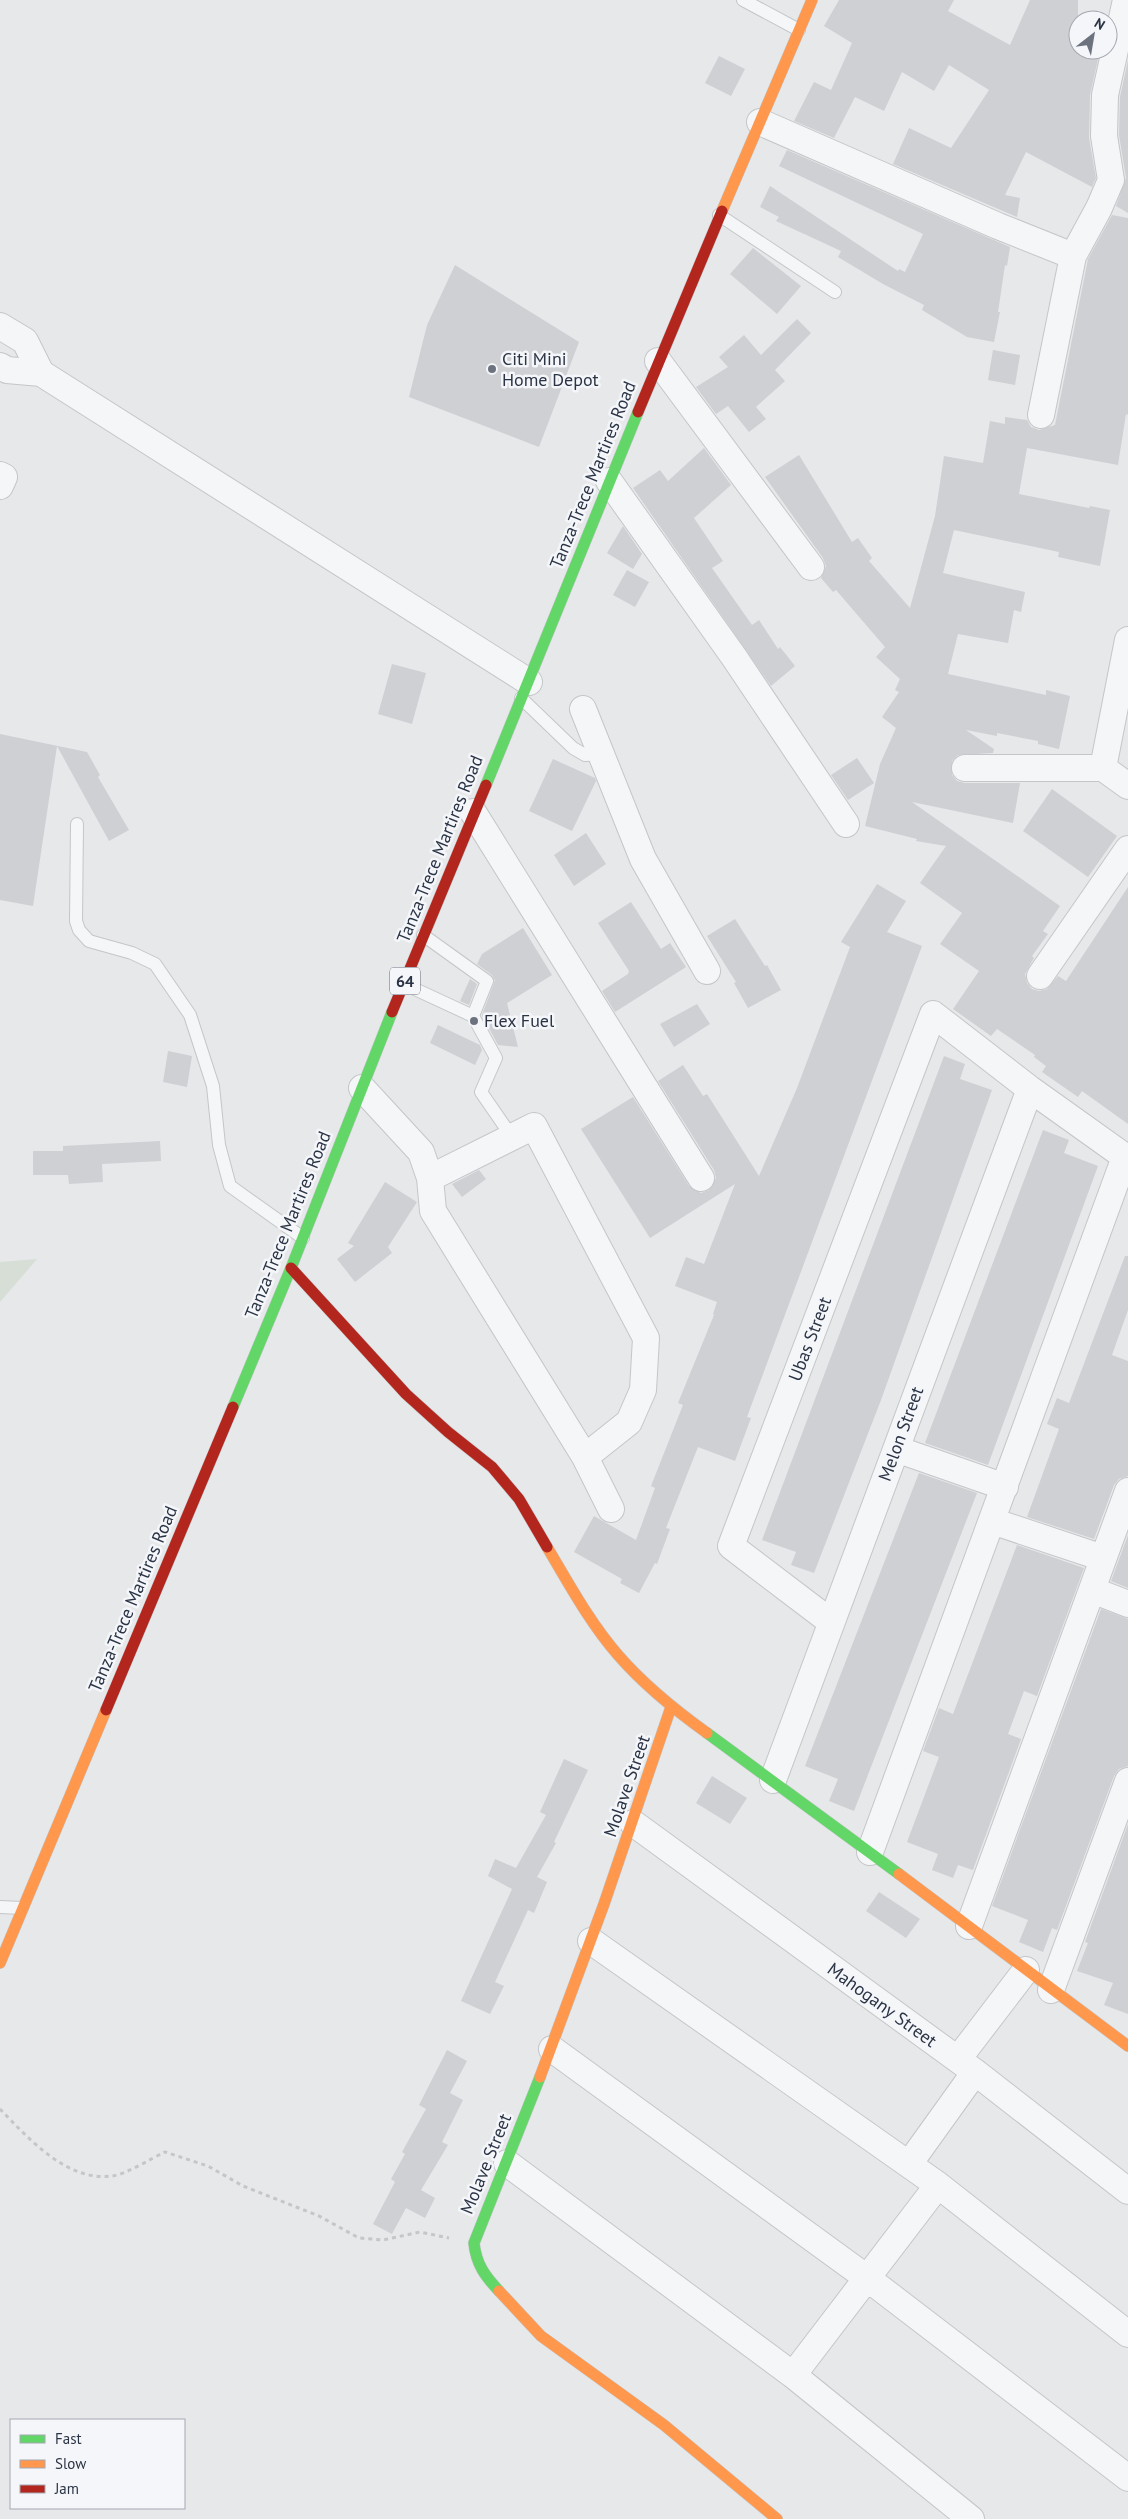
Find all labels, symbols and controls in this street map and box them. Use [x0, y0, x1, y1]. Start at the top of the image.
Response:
north arrow [1068, 10, 1118, 60]
text: N [1091, 14, 1108, 34]
place label: Citi Mini Home Depot [502, 347, 599, 391]
marker: Citi Mini Home Depot [486, 363, 498, 375]
street label: Tanza-Trece Martires Road [544, 378, 641, 572]
street label: Tanza-Trece Martires Road [391, 752, 488, 946]
road number: 64 [390, 968, 420, 994]
place label: Flex Fuel [484, 1009, 555, 1032]
marker: Flex Fuel [468, 1015, 480, 1027]
street label: Tanza-Trece Martires Road [239, 1128, 336, 1322]
street label: Ubas Street [783, 1293, 836, 1384]
street label: Melon Street [873, 1383, 928, 1484]
street label: Tanza-Trece Martires Road [83, 1502, 182, 1695]
street label: Molave Street [598, 1732, 655, 1840]
street label: Mahogany Street [823, 1957, 941, 2052]
street label: Molave Street [455, 2110, 516, 2217]
legend [10, 2419, 185, 2509]
text: Fast [55, 2429, 82, 2448]
text: Slow [55, 2454, 86, 2473]
text: Jam [54, 2479, 79, 2498]

